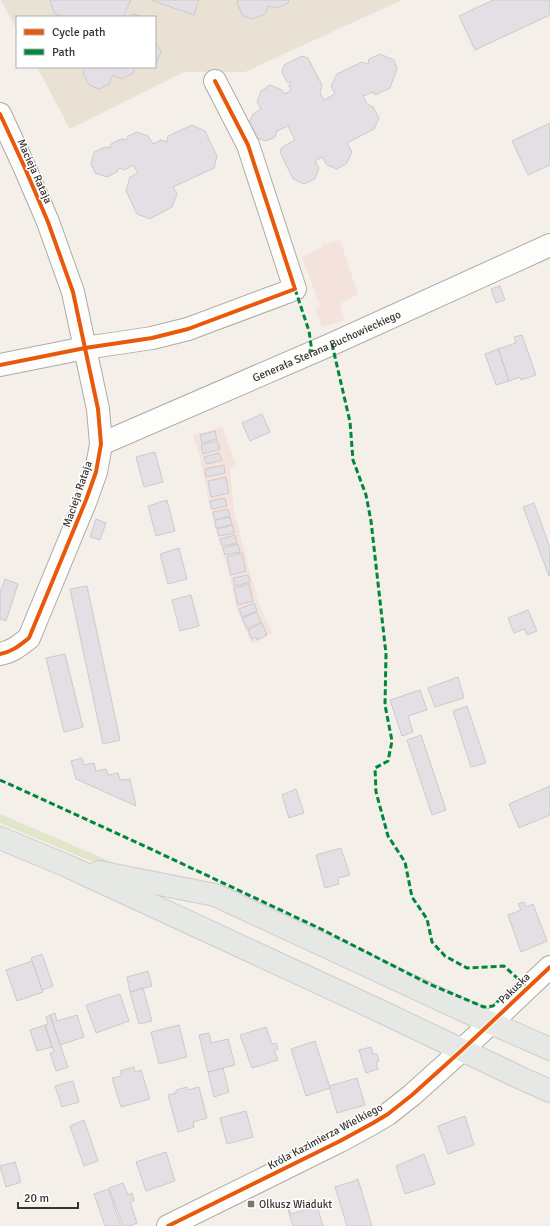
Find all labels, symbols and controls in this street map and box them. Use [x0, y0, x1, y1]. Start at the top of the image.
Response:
legend [16, 16, 156, 68]
text: Cycle path [52, 25, 105, 40]
text: Path [52, 45, 75, 60]
street label: Macieja Rataja [15, 137, 55, 206]
street label: Generała Stefana Buchowieckiego [251, 308, 403, 385]
street label: Macieja Rataja [60, 459, 95, 529]
street label: Pakuska [496, 970, 533, 1007]
street label: Króla Kazimierza Wielkiego [266, 1100, 385, 1172]
scale bar [18, 1184, 78, 1210]
text: 20 m [24, 1191, 49, 1206]
place label: Olkusz Wiadukt [259, 1198, 332, 1211]
marker: Olkusz Wiadukt [246, 1199, 256, 1209]

